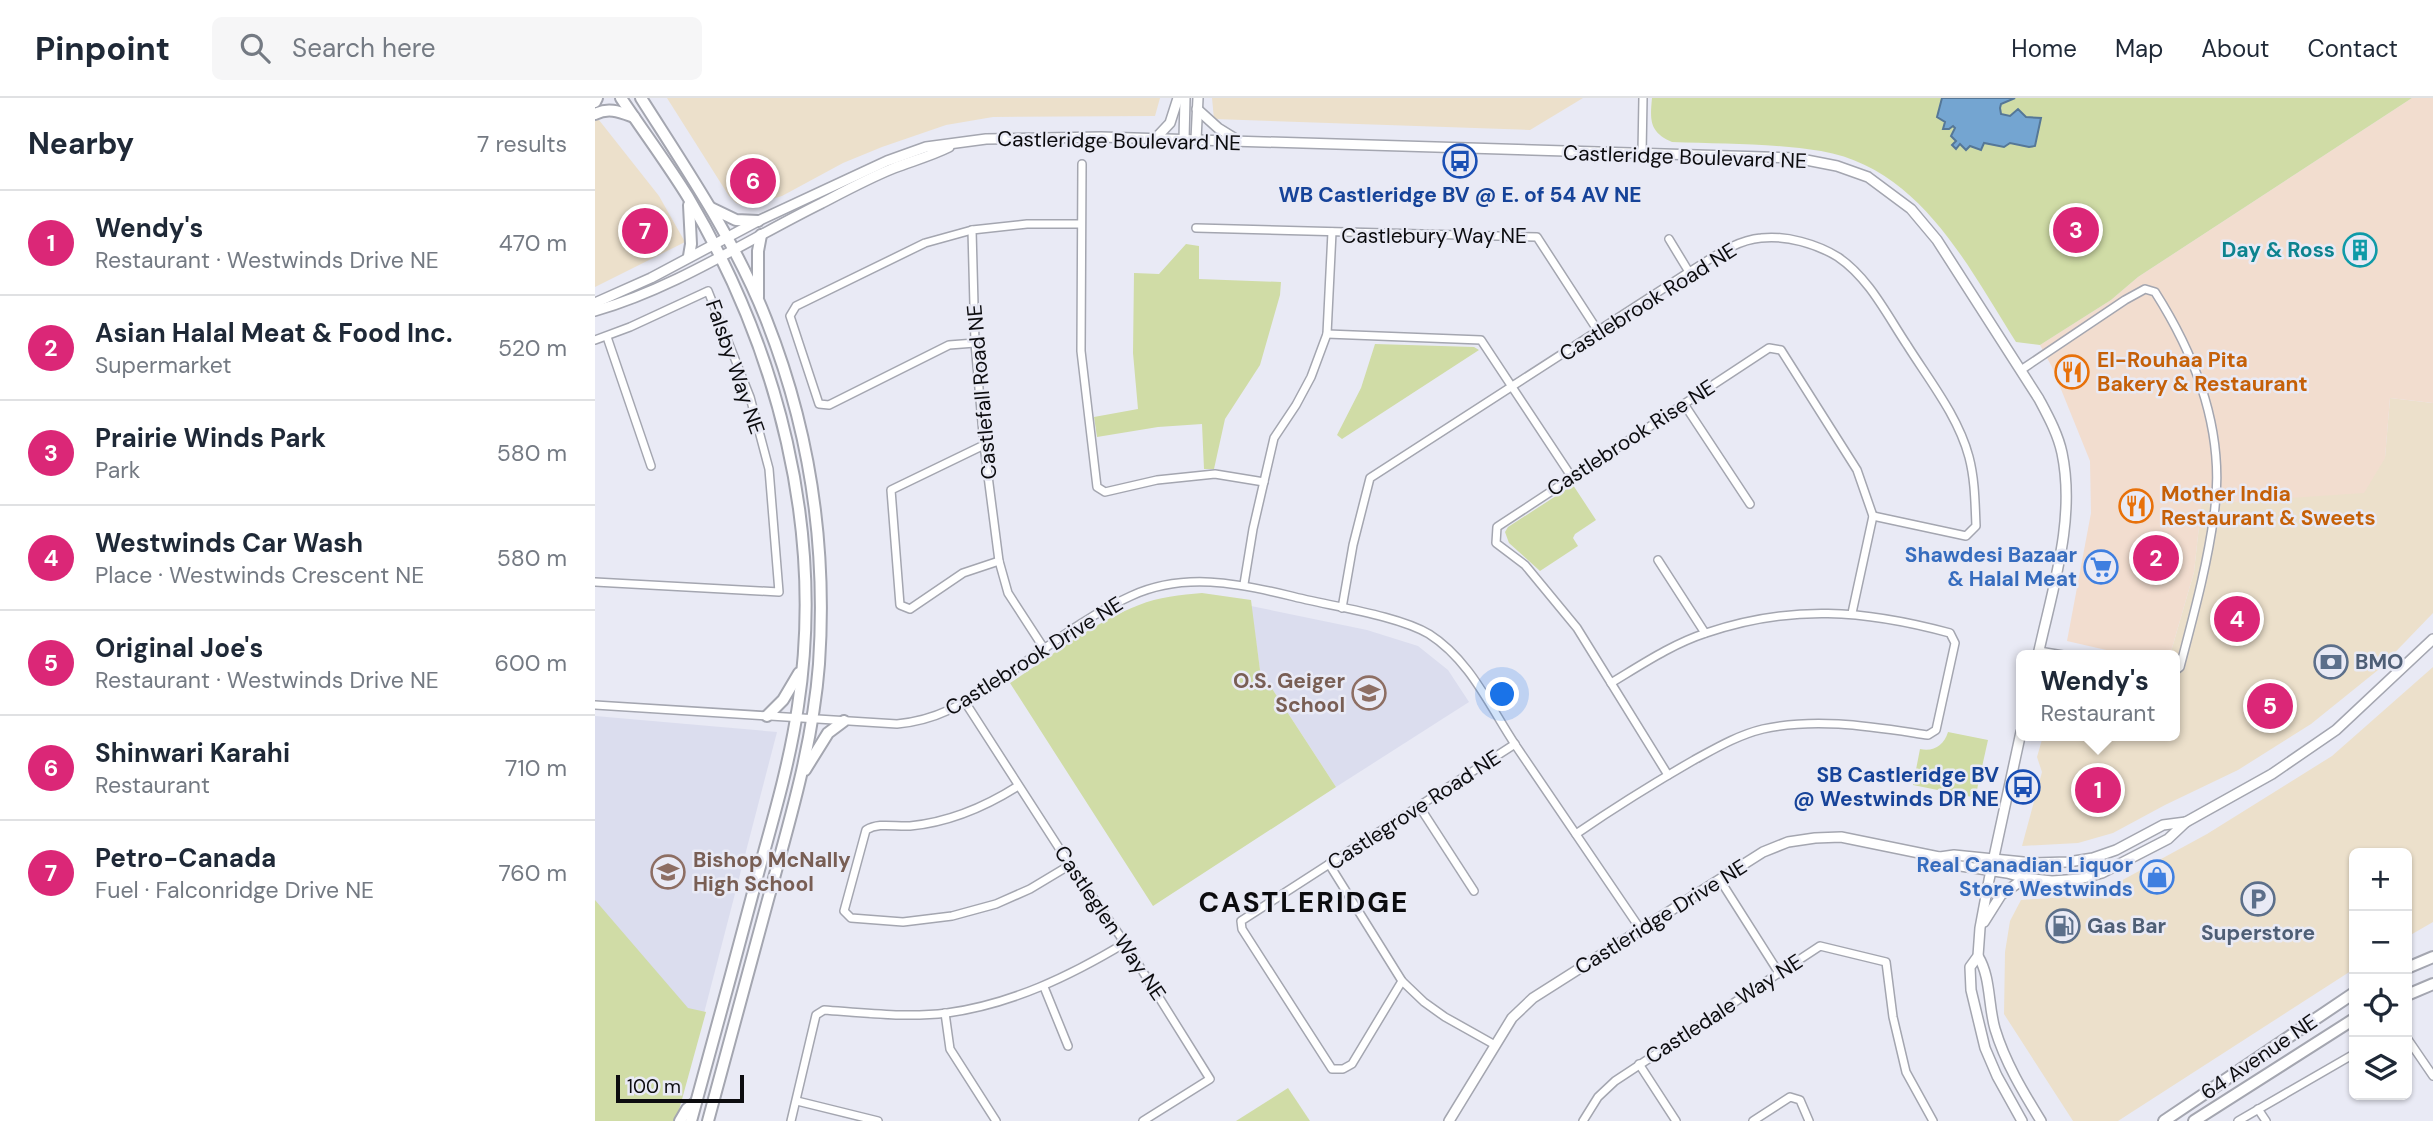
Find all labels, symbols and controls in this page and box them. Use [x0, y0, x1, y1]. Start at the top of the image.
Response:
search box [212, 17, 702, 80]
text: Pinpoint [35, 27, 170, 70]
icon: search [236, 29, 274, 67]
text: Search here [292, 31, 436, 65]
text: Home [2011, 33, 2077, 64]
text: Map [2115, 33, 2163, 64]
text: About [2201, 33, 2270, 64]
text: Contact [2308, 33, 2398, 64]
text: Nearby [28, 124, 134, 163]
street label: Castleridge Boulevard NE [997, 125, 1241, 157]
text: 7 results [477, 129, 567, 159]
street label: Castleridge Boulevard NE [1563, 139, 1807, 175]
bus stop icon: WB Castleridge BV @ E. of 54 AV NE [1441, 142, 1479, 180]
pin: 6 [730, 155, 776, 207]
place label: WB Castleridge BV @ E. of 54 AV NE [1278, 181, 1642, 209]
pin: 3 [2053, 204, 2099, 256]
pin: 7 [622, 205, 668, 257]
text: Wendy's [95, 211, 203, 245]
street label: Castlebury Way NE [1341, 222, 1527, 250]
text: 1 [47, 228, 55, 258]
text: 470 m [499, 228, 567, 258]
building icon: Day & Ross [2341, 231, 2379, 269]
street label: Castlebrook Road NE [1554, 236, 1742, 368]
place label: Day & Ross [2221, 236, 2335, 264]
text: Restaurant · Westwinds Drive NE [95, 245, 439, 275]
street label: Falsby Way NE [699, 296, 771, 438]
street label: Castlefall Road NE [960, 303, 1004, 481]
text: Asian Halal Meat & Food Inc. [95, 316, 452, 350]
text: 2 [44, 333, 58, 363]
text: 520 m [498, 333, 567, 363]
place label: El-Rouhaa Pita Bakery & Restaurant [2097, 346, 2308, 398]
text: Supermarket [95, 350, 231, 380]
restaurant icon: El-Rouhaa Pita Bakery & Restaurant [2053, 353, 2091, 391]
street label: Castlebrook Rise NE [1542, 373, 1720, 503]
text: Prairie Winds Park [95, 421, 326, 455]
text: 3 [44, 438, 58, 468]
text: 580 m [497, 438, 567, 468]
text: Park [95, 455, 140, 485]
place label: Mother India Restaurant & Sweets [2161, 480, 2376, 532]
restaurant icon: Mother India Restaurant & Sweets [2117, 487, 2155, 525]
text: Westwinds Car Wash [95, 526, 363, 560]
pin: 2 [2133, 532, 2179, 584]
place label: Shawdesi Bazaar & Halal Meat [1905, 541, 2077, 593]
text: 4 [44, 543, 58, 573]
text: 580 m [497, 543, 567, 573]
supermarket icon: Shawdesi Bazaar & Halal Meat [2082, 548, 2120, 586]
text: Place · Westwinds Crescent NE [95, 560, 424, 590]
street label: Castlebrook Drive NE [940, 590, 1128, 722]
pin: 4 [2214, 593, 2260, 645]
text: Original Joe's [95, 631, 263, 665]
bank icon: BMO [2312, 643, 2350, 681]
text: 5 [44, 648, 58, 678]
text: 600 m [494, 648, 567, 678]
place label: BMO [2355, 648, 2403, 676]
popup [2016, 650, 2180, 741]
text: Wendy's [2040, 664, 2149, 698]
text: Restaurant · Westwinds Drive NE [95, 665, 439, 695]
place label: O.S. Geiger School [1233, 667, 1345, 719]
school or university icon: O.S. Geiger School [1350, 674, 1388, 712]
your location [1485, 677, 1519, 711]
pin: 5 [2247, 680, 2293, 732]
text: Restaurant [2040, 698, 2156, 728]
text: Shinwari Karahi [95, 736, 290, 770]
street label: Castlegrove Road NE [1322, 743, 1506, 877]
text: 6 [44, 753, 58, 783]
text: 710 m [505, 753, 567, 783]
place label: SB Castleridge BV @ Westwinds DR NE [1793, 761, 1999, 813]
pin: 1 [2075, 764, 2121, 816]
bus stop icon: SB Castleridge BV @ Westwinds DR NE [2004, 768, 2042, 806]
text: Restaurant [95, 770, 210, 800]
street label: Castleglen Way NE [1048, 840, 1172, 1006]
text: Petro-Canada [95, 841, 276, 875]
place label: Bishop McNally High School [693, 846, 851, 898]
map controls [2349, 848, 2412, 1100]
button: + [2349, 848, 2412, 911]
place label: Real Canadian Liquor Store Westwinds [1917, 851, 2133, 903]
school or university icon: Bishop McNally High School [649, 853, 687, 891]
street label: Castleridge Drive NE [1570, 853, 1752, 981]
text: 7 [45, 858, 57, 888]
text: 760 m [499, 858, 567, 888]
shop icon: Real Canadian Liquor Store Westwinds [2138, 858, 2176, 896]
text: Fuel · Falconridge Drive NE [95, 875, 374, 905]
parking icon: Superstore [2239, 880, 2277, 918]
district label: CASTLERIDGE [1199, 884, 1409, 921]
fuel station icon: Gas Bar [2044, 907, 2082, 945]
button: − [2349, 911, 2412, 974]
place label: Gas Bar [2087, 912, 2166, 940]
place label: Superstore [2201, 919, 2315, 947]
street label: Castledale Way NE [1640, 948, 1808, 1070]
button: locate [2349, 974, 2412, 1037]
street label: 64 Avenue NE [2195, 1008, 2323, 1106]
button: layers [2349, 1037, 2412, 1100]
scale bar [616, 1072, 744, 1104]
text: 100 m [627, 1074, 681, 1099]

